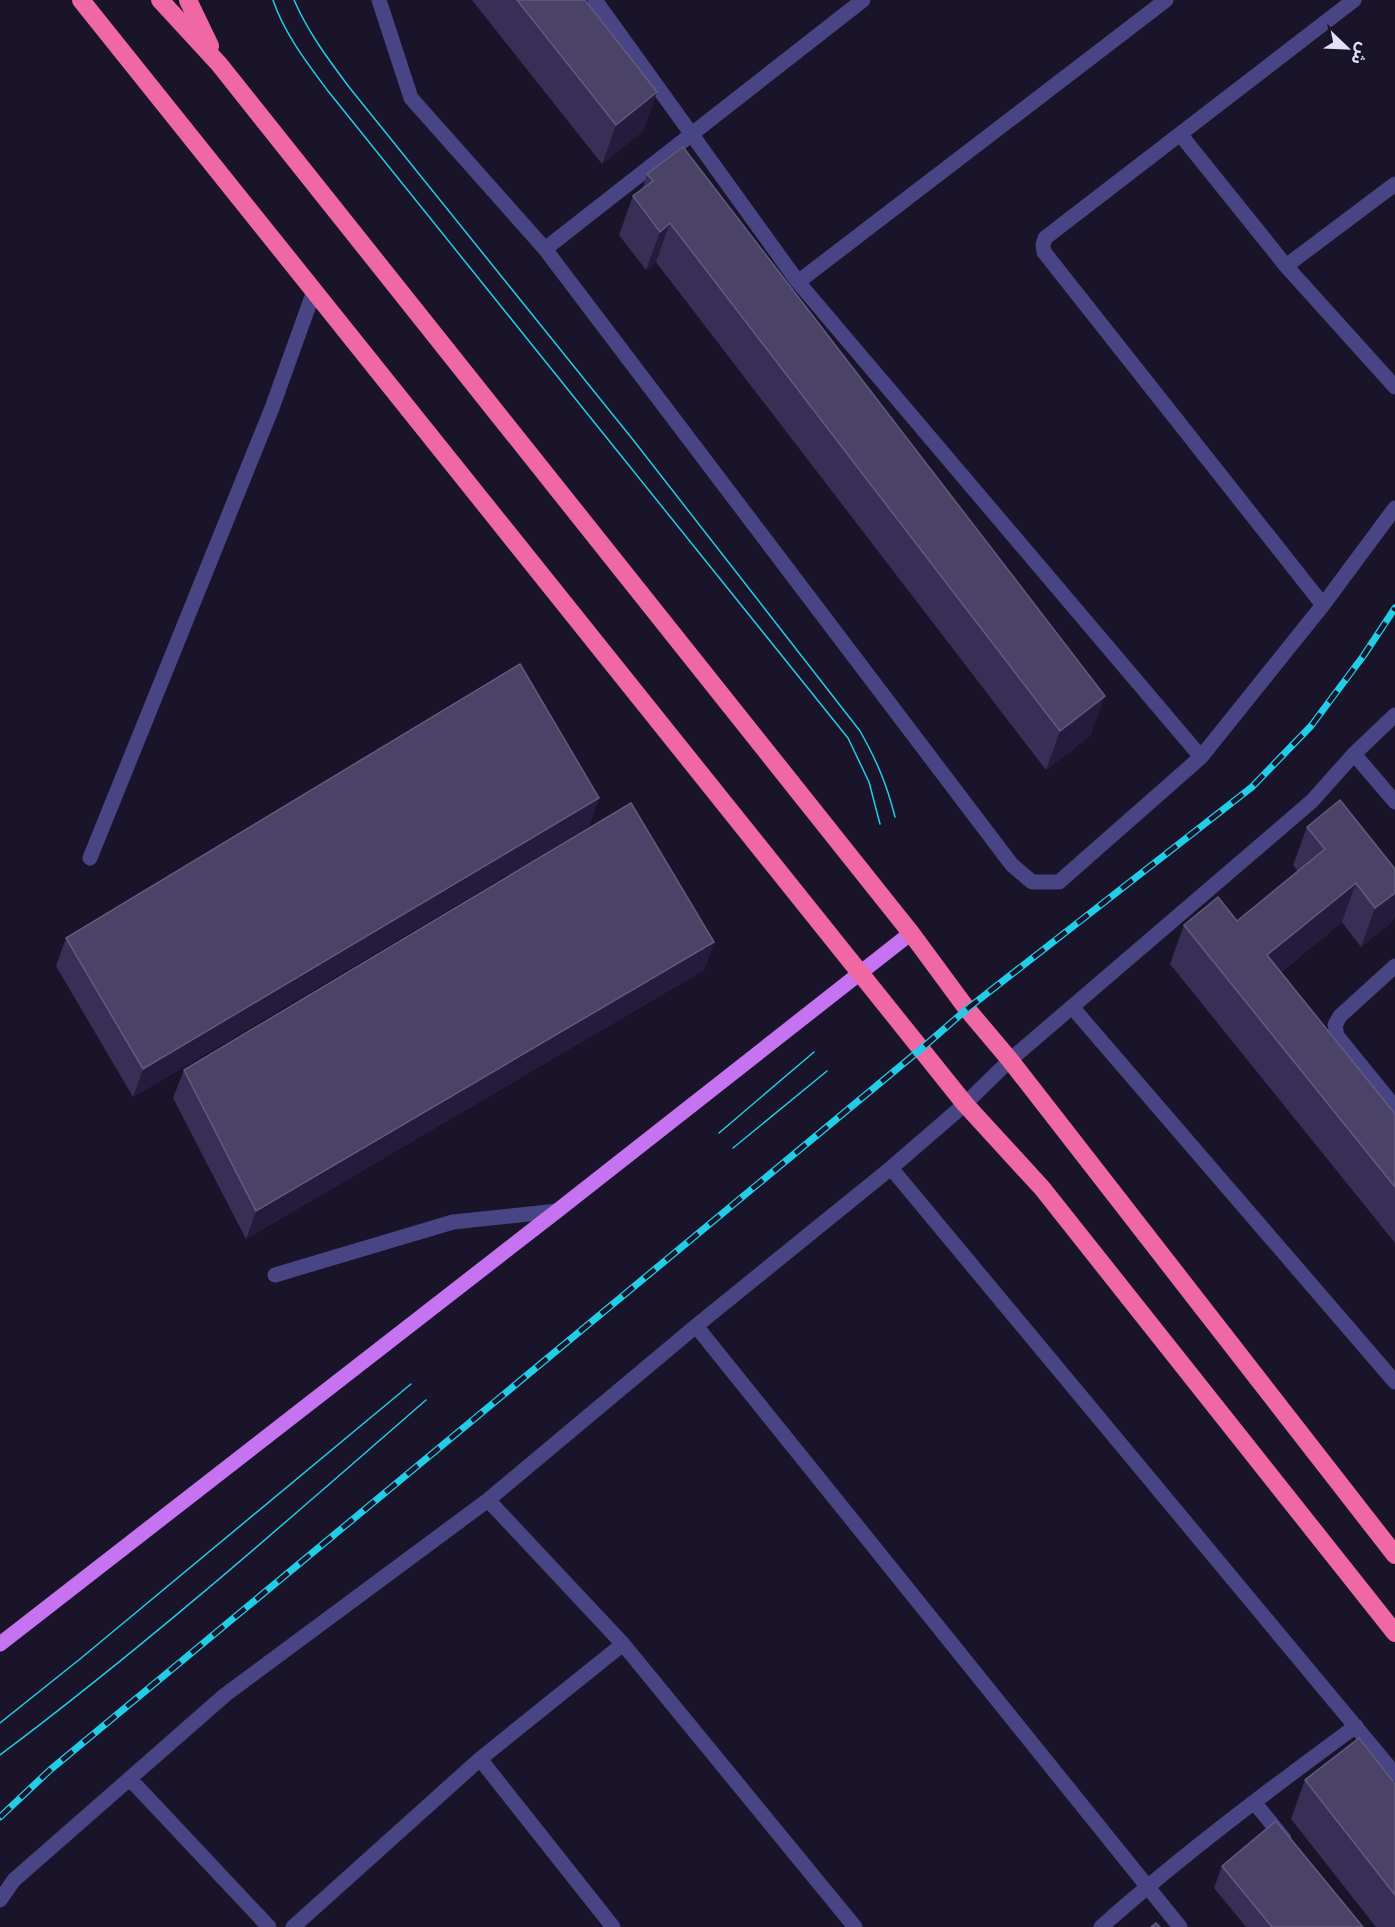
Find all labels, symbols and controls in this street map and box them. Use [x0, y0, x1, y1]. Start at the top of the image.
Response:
north arrow [1317, 18, 1377, 78]
text: ش [1346, 39, 1374, 68]

